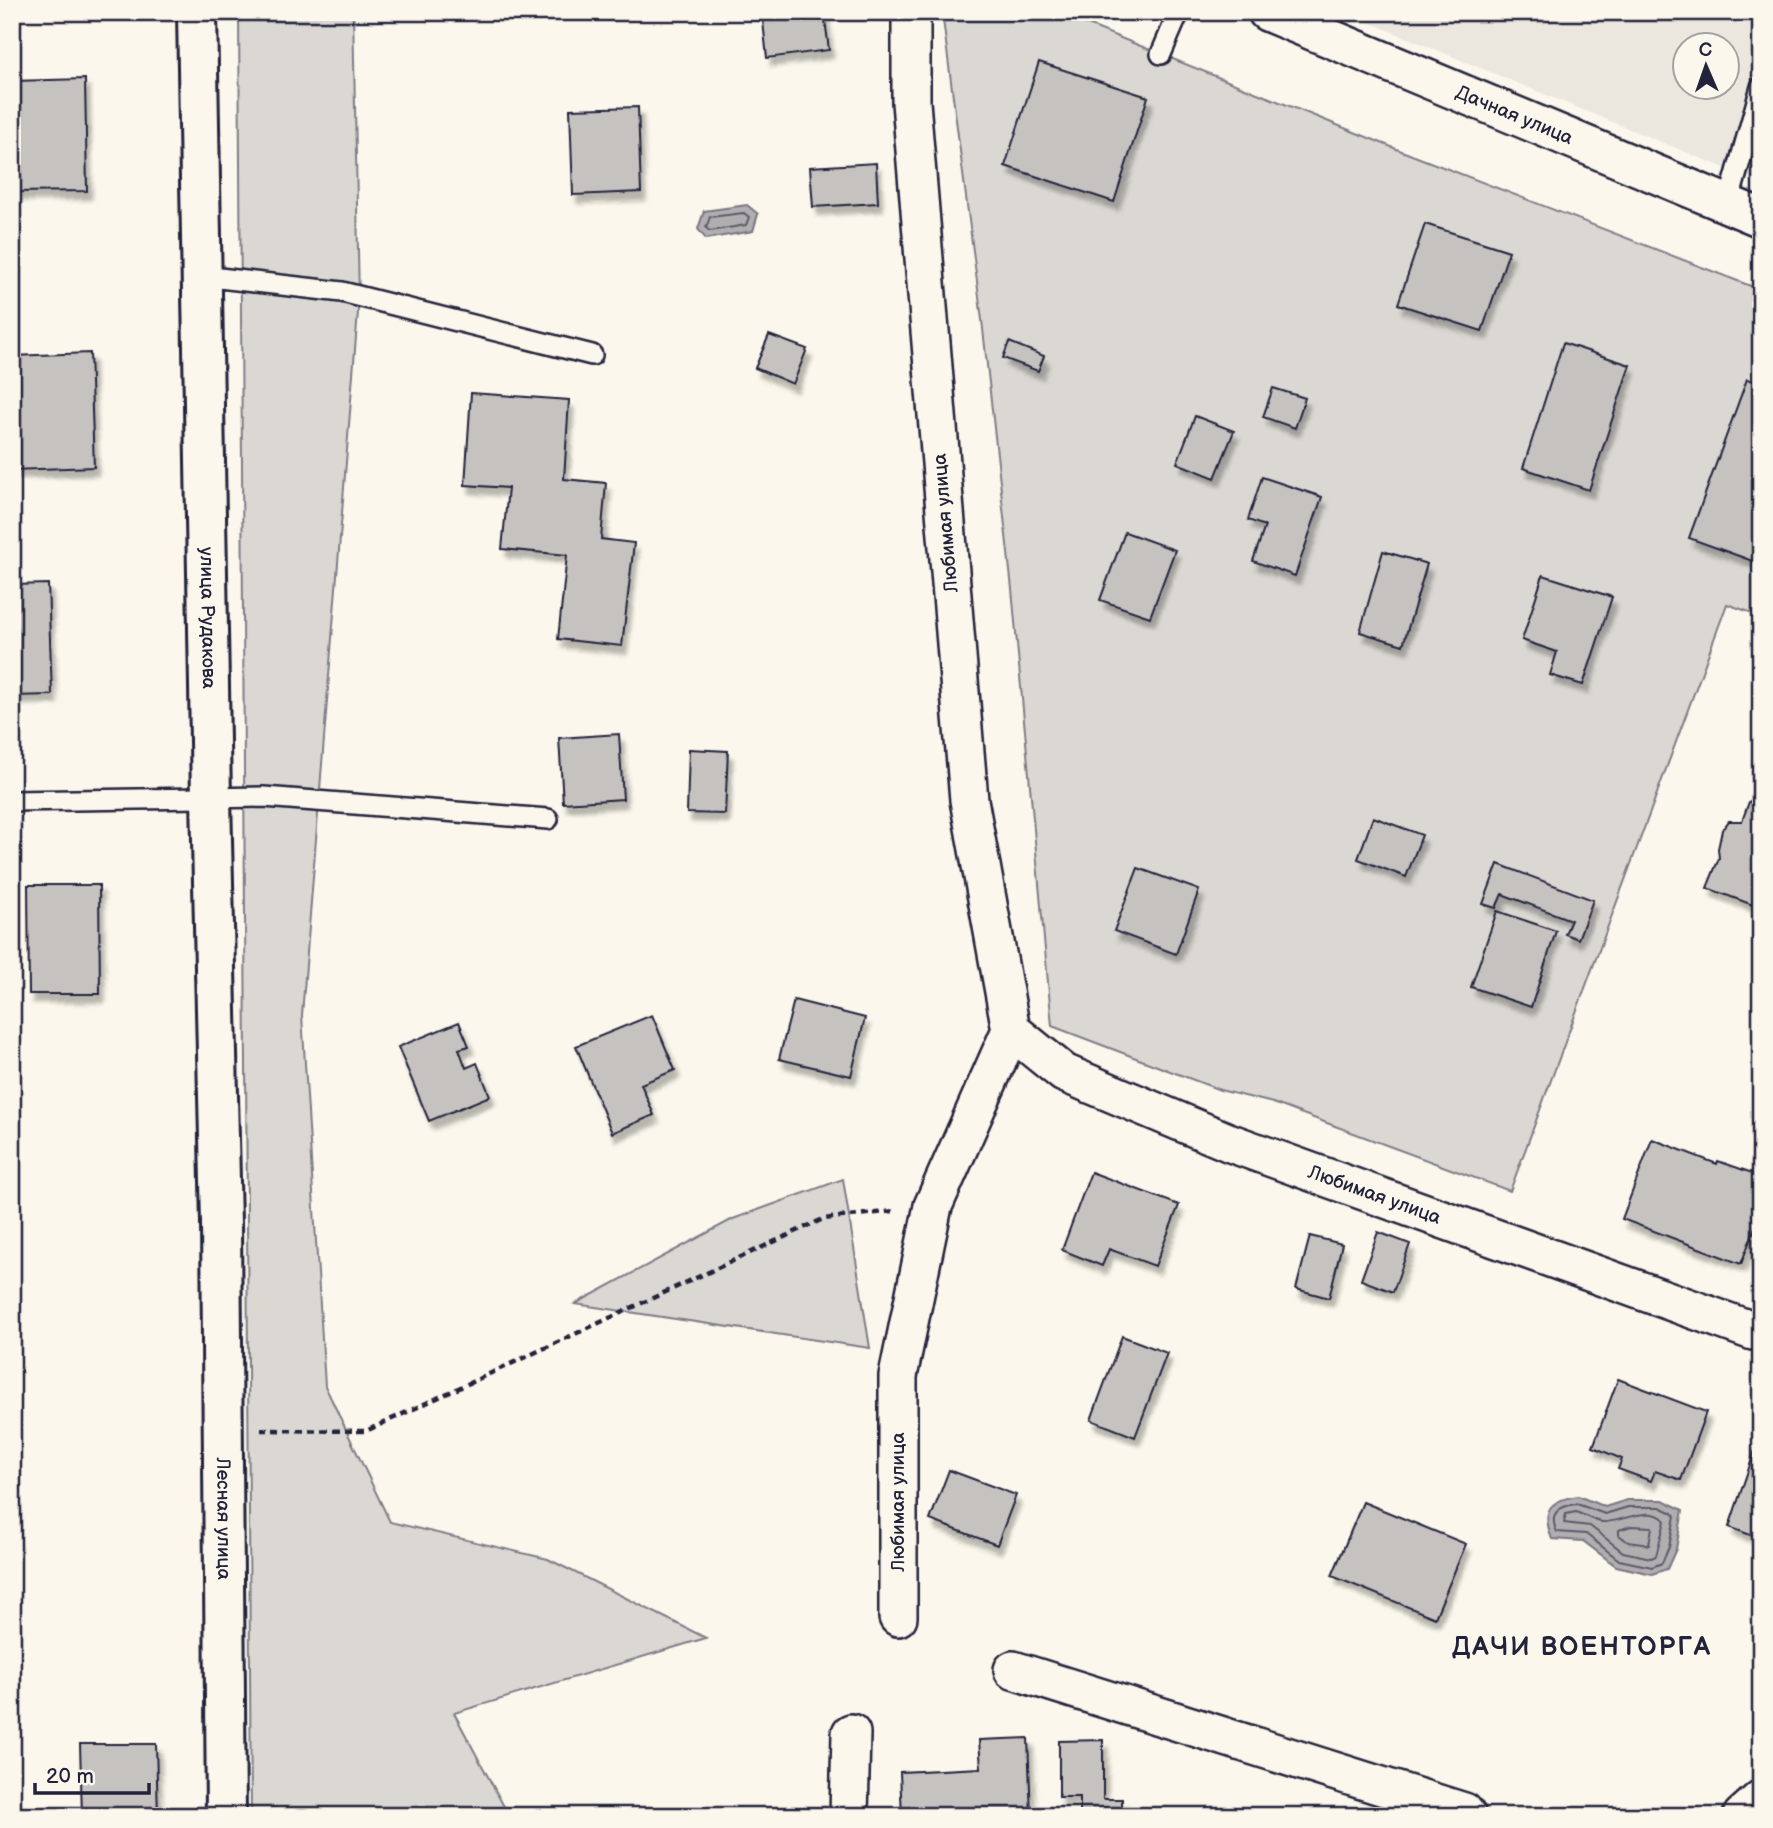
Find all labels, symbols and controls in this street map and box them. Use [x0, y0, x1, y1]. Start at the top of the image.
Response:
north arrow [1672, 32, 1742, 102]
text: С [1698, 39, 1712, 62]
street label: Дачная улица [1452, 81, 1576, 150]
street label: Любимая улица [928, 453, 964, 594]
street label: улица Рудакова [195, 547, 221, 689]
street label: Любимая улица [1304, 1160, 1444, 1229]
street label: Любимая улица [887, 1432, 910, 1573]
street label: Лесная улица [211, 1456, 236, 1580]
district label: ДАЧИ ВОЕНТОРГА [1452, 1632, 1712, 1663]
scale bar [35, 1751, 149, 1795]
text: 20 m [46, 1764, 94, 1789]

